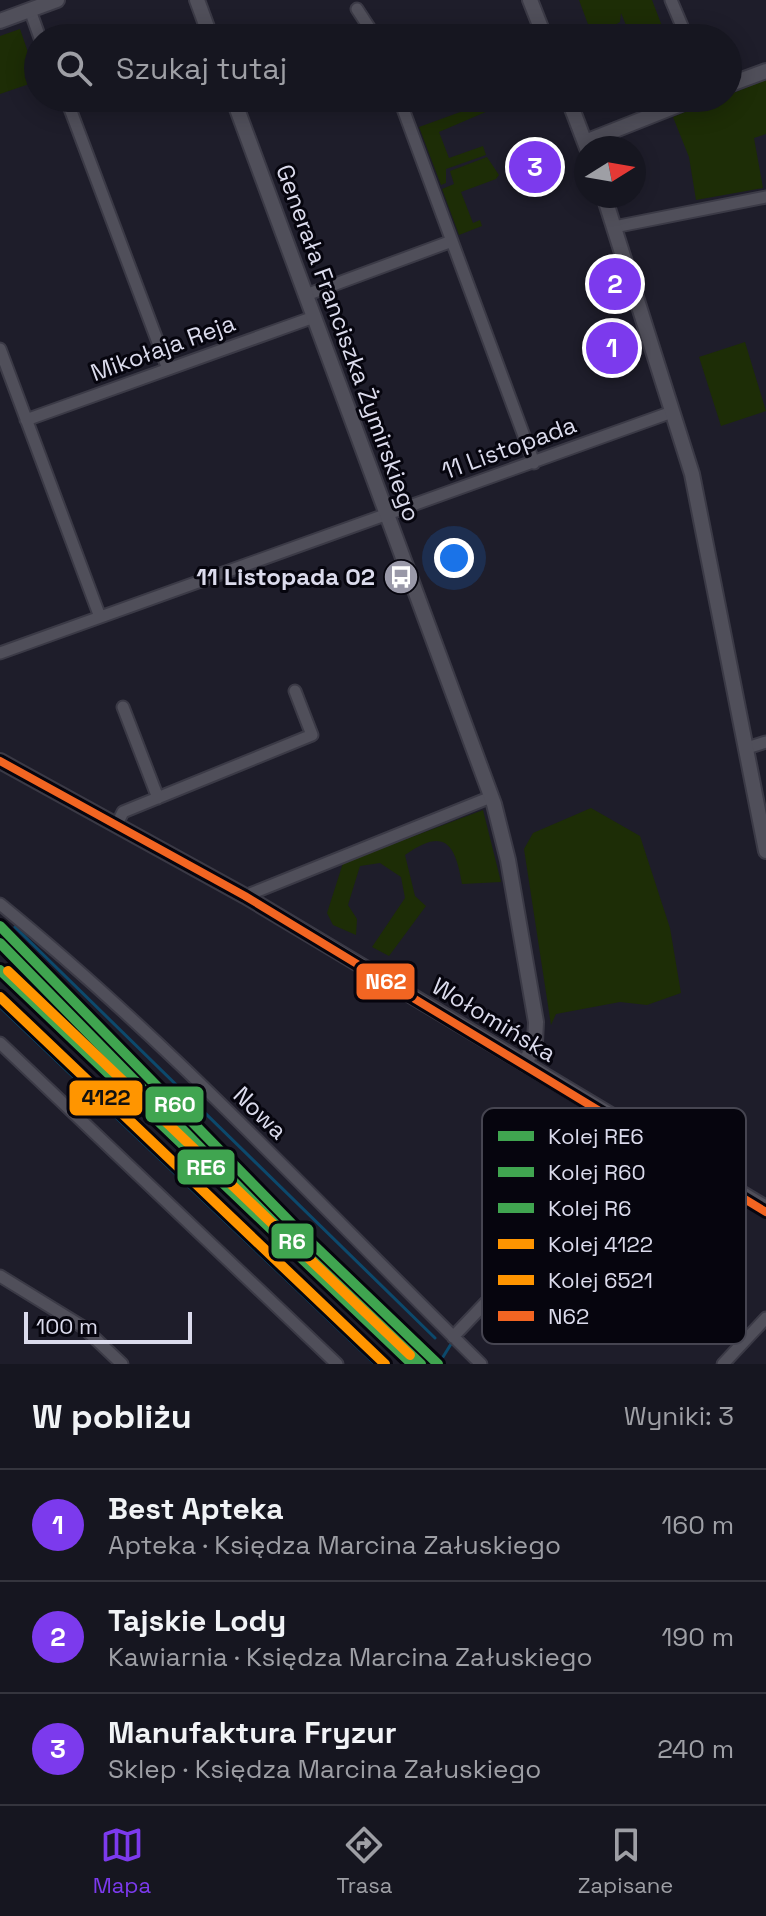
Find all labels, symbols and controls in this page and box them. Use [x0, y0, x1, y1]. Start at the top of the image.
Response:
search box [24, 24, 742, 112]
icon: search [52, 46, 96, 90]
text: Szukaj tutaj [116, 49, 287, 88]
north arrow [574, 136, 646, 208]
pin: 3 [509, 137, 561, 197]
street label: Generała Franciszka Żymirskiego [269, 160, 428, 526]
pin: 2 [589, 254, 641, 314]
street label: Mikołaja Reja [86, 307, 239, 388]
pin: 1 [586, 318, 638, 378]
street label: 11 Listopada [437, 409, 581, 486]
your location [434, 538, 474, 578]
bus stop icon: 11 Listopada 02 [382, 558, 420, 596]
place label: 11 Listopada 02 [196, 561, 375, 592]
line badge: N62 [355, 962, 416, 1001]
text: N62 [365, 967, 407, 995]
street label: Wołomińska [426, 970, 562, 1069]
line badge: 4122 [68, 1079, 144, 1117]
street label: Nowa [227, 1079, 294, 1146]
text: 4122 [81, 1083, 131, 1111]
line badge: R60 [144, 1085, 205, 1124]
text: R60 [154, 1090, 196, 1118]
legend [482, 1108, 746, 1344]
text: Kolej RE6 [548, 1122, 644, 1150]
line badge: RE6 [176, 1148, 236, 1186]
text: RE6 [186, 1153, 226, 1181]
text: Kolej R60 [548, 1158, 646, 1186]
text: Kolej R6 [548, 1194, 631, 1222]
line badge: R6 [270, 1222, 315, 1260]
text: R6 [278, 1227, 306, 1255]
text: Kolej 4122 [548, 1230, 653, 1258]
text: Kolej 6521 [548, 1266, 653, 1294]
text: N62 [548, 1302, 589, 1330]
scale bar [24, 1308, 192, 1344]
text: 100 m [36, 1312, 98, 1340]
text: W pobliżu [32, 1395, 192, 1438]
text: Wyniki: 3 [624, 1399, 734, 1433]
text: Best Apteka [108, 1489, 284, 1528]
text: 1 [52, 1508, 64, 1542]
text: 160 m [662, 1508, 734, 1542]
text: Apteka · Księdza Marcina Załuskiego [108, 1528, 561, 1562]
text: Tajskie Lody [108, 1601, 286, 1640]
text: 2 [50, 1620, 66, 1654]
text: 190 m [662, 1620, 734, 1654]
text: Kawiarnia · Księdza Marcina Załuskiego [108, 1640, 593, 1674]
text: Manufaktura Fryzur [108, 1713, 397, 1752]
text: 3 [50, 1732, 66, 1766]
text: 240 m [657, 1732, 734, 1766]
text: Sklep · Księdza Marcina Załuskiego [108, 1752, 541, 1786]
tab: Mapa [93, 1823, 151, 1899]
tab: Trasa [336, 1823, 392, 1899]
tab: Zapisane [578, 1823, 673, 1899]

